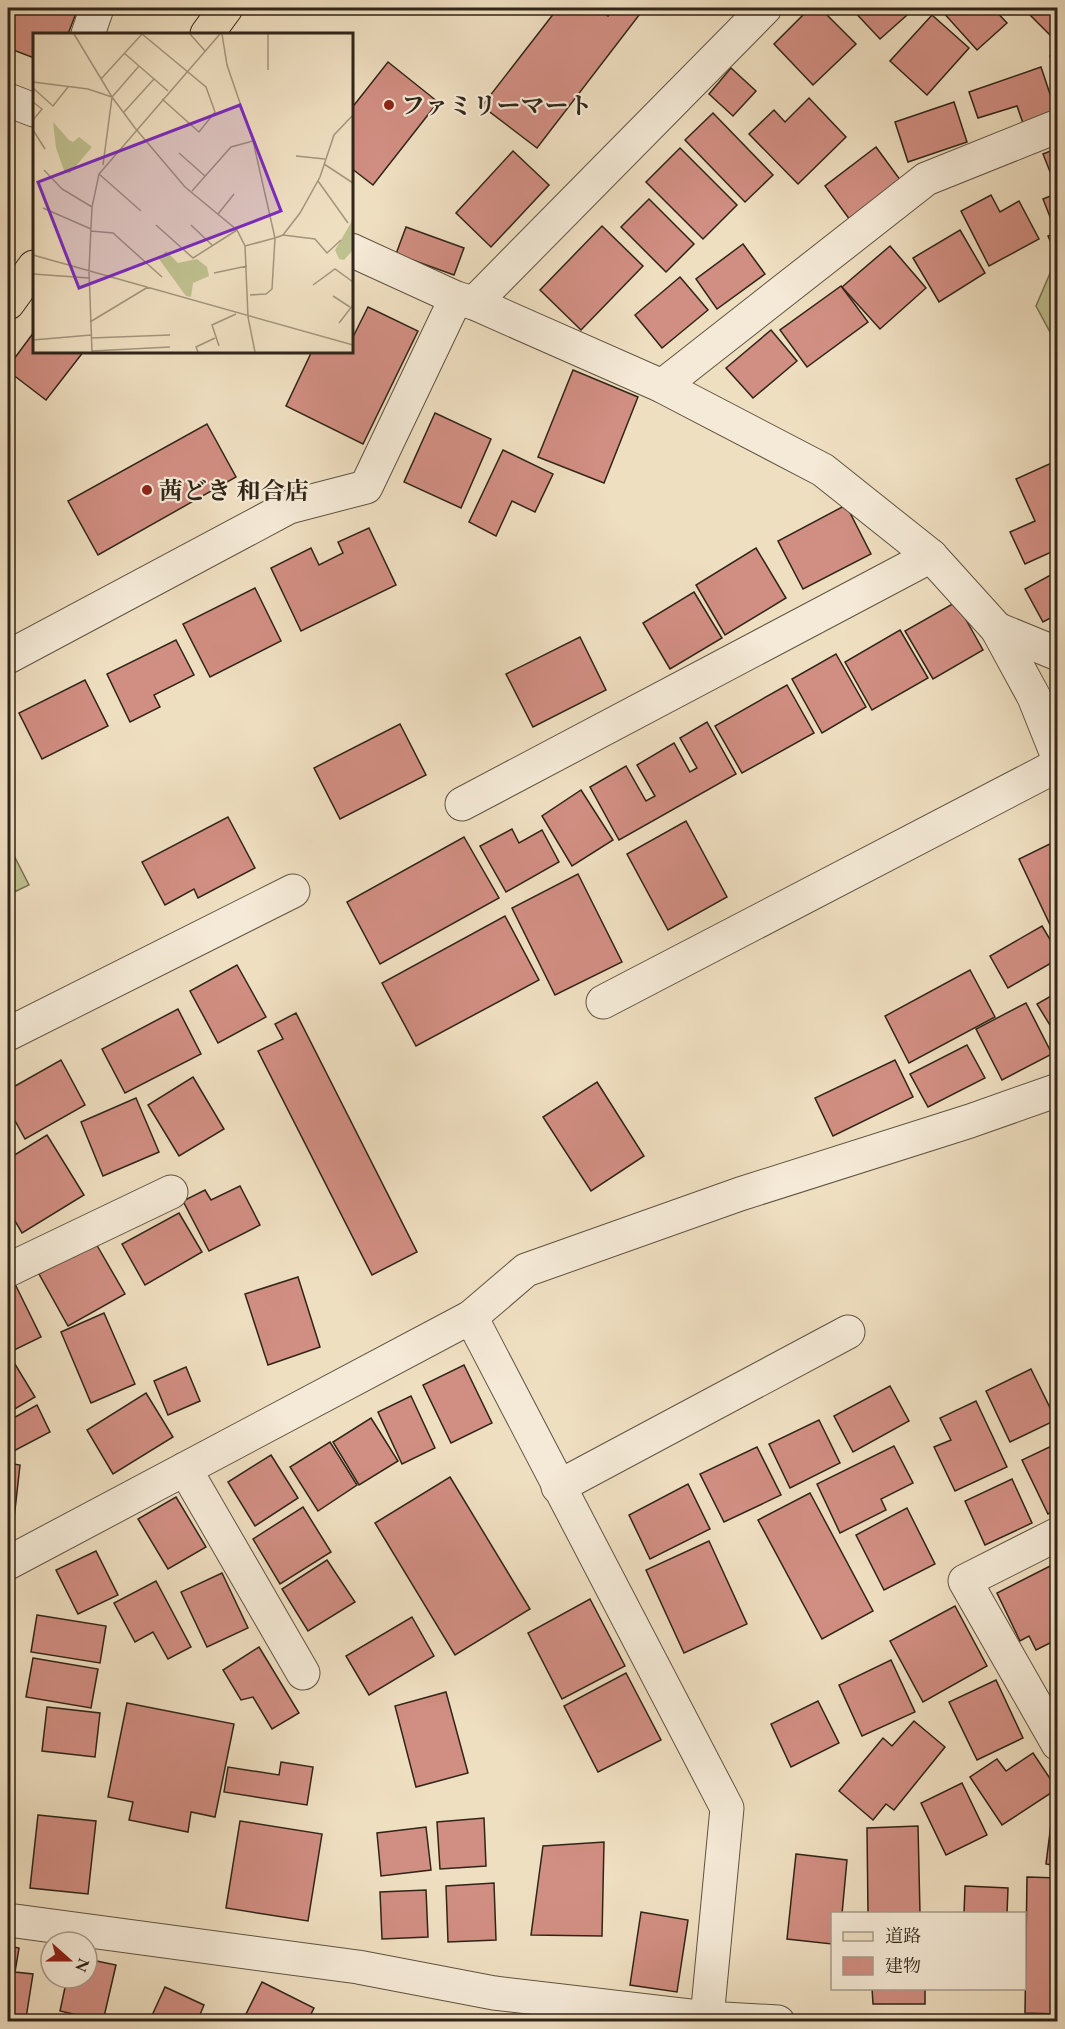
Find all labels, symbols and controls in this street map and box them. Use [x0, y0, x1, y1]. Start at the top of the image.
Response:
inset map [33, 33, 352, 352]
place label: ファミリーマート [401, 90, 593, 121]
marker: ファミリーマート [382, 98, 396, 112]
place label: 茜どき 和合店 [159, 475, 309, 506]
marker: 茜どき 和合店 [140, 483, 154, 497]
legend [831, 1912, 1026, 1990]
text: 道路 [885, 1924, 921, 1947]
north arrow [39, 1930, 99, 1990]
text: 建物 [885, 1954, 921, 1977]
text: N [70, 1955, 95, 1975]

